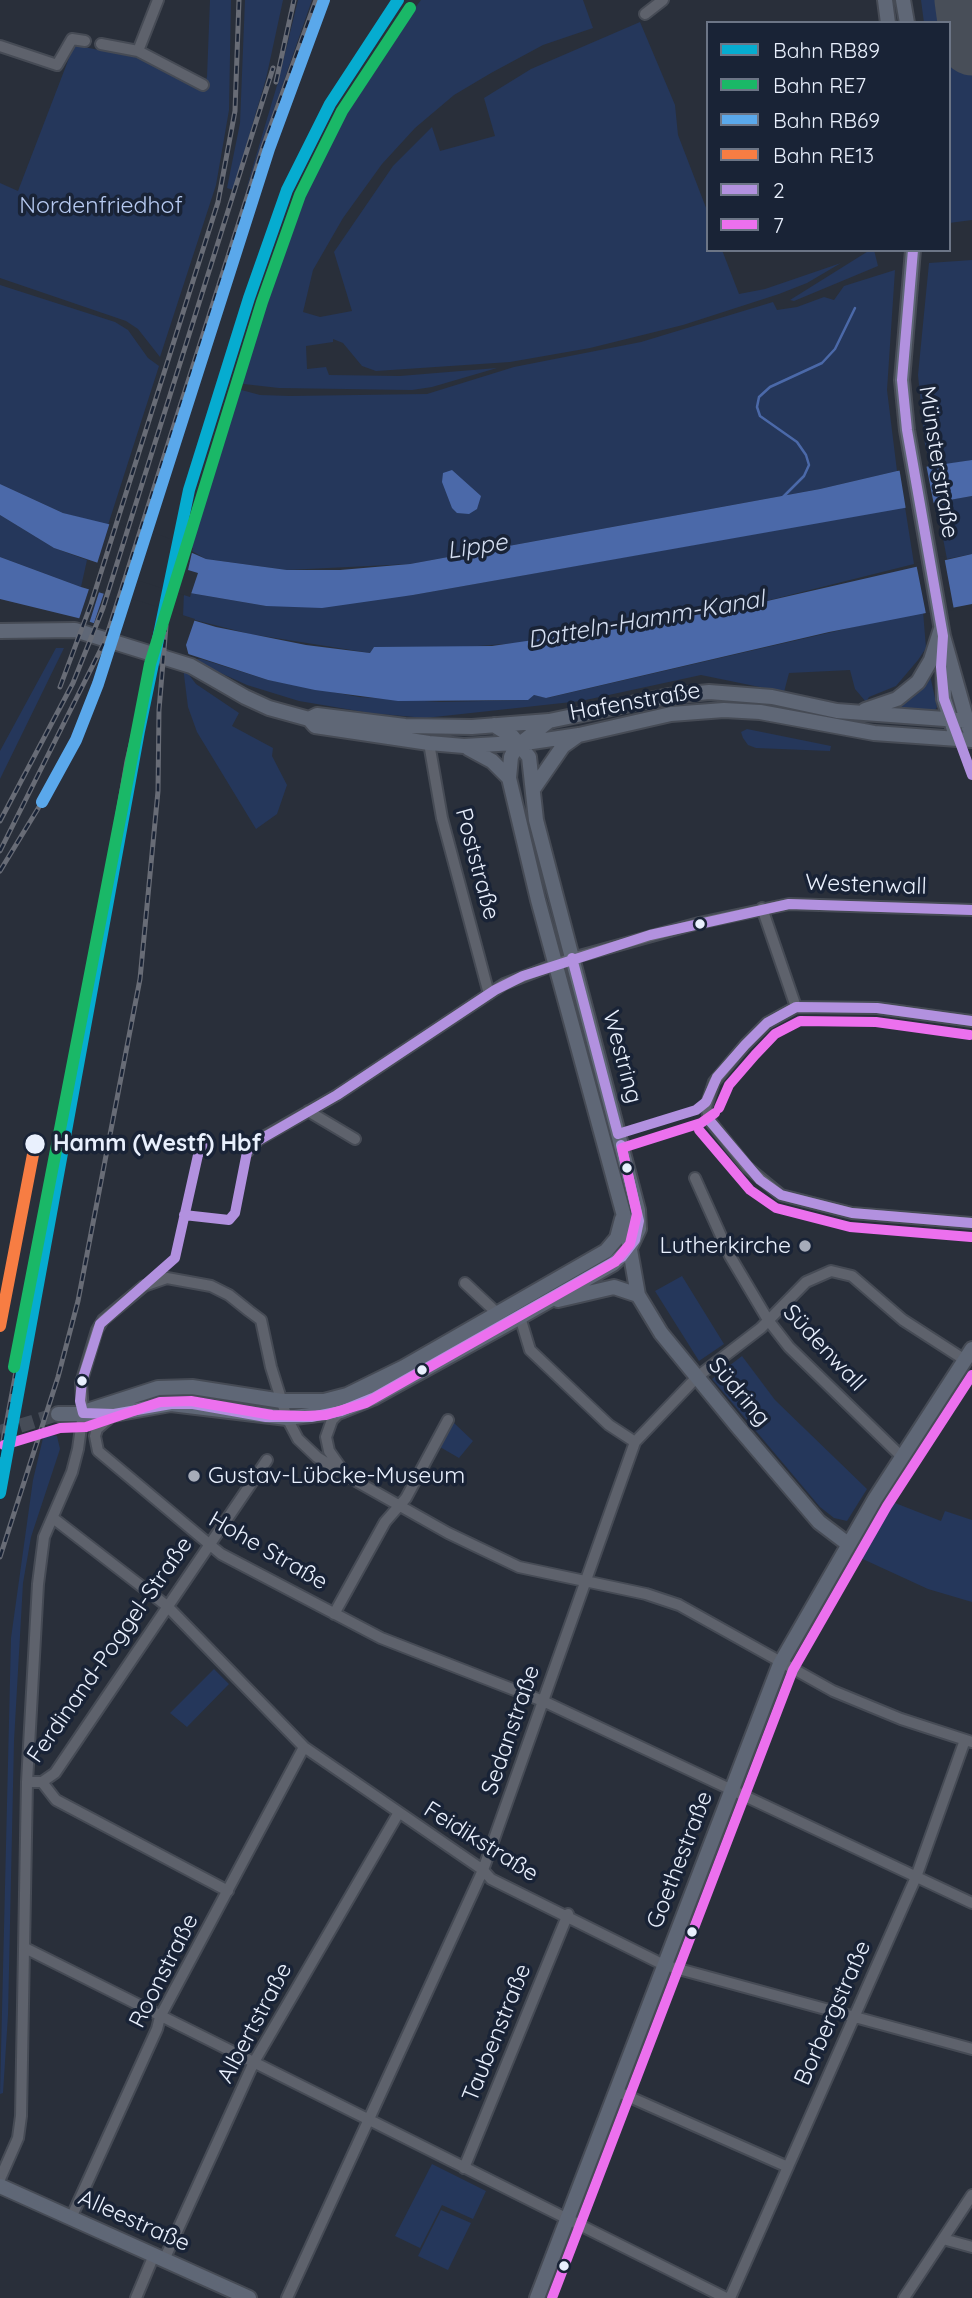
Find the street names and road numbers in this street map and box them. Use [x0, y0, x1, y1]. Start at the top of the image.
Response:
street label: Münsterstraße [912, 384, 964, 540]
street label: Hafenstraße [567, 677, 703, 727]
street label: Poststraße [449, 805, 505, 923]
street label: Westenwall [805, 869, 927, 901]
street label: Westring [596, 1008, 648, 1106]
street label: Südenwall [777, 1299, 871, 1397]
street label: Südring [702, 1352, 776, 1432]
street label: Hohe Straße [204, 1506, 332, 1596]
street label: Ferdinand-Poggel-Straße [21, 1532, 199, 1768]
street label: Sedanstraße [476, 1662, 546, 1798]
street label: Goethestraße [641, 1787, 719, 1933]
street label: Feidikstraße [419, 1796, 543, 1888]
street label: Roonstraße [123, 1909, 205, 2033]
street label: Borbergstraße [789, 1936, 877, 2090]
street label: Albertstraße [212, 1958, 298, 2088]
street label: Taubenstraße [457, 1960, 537, 2106]
street label: Alleestraße [74, 2184, 194, 2258]

